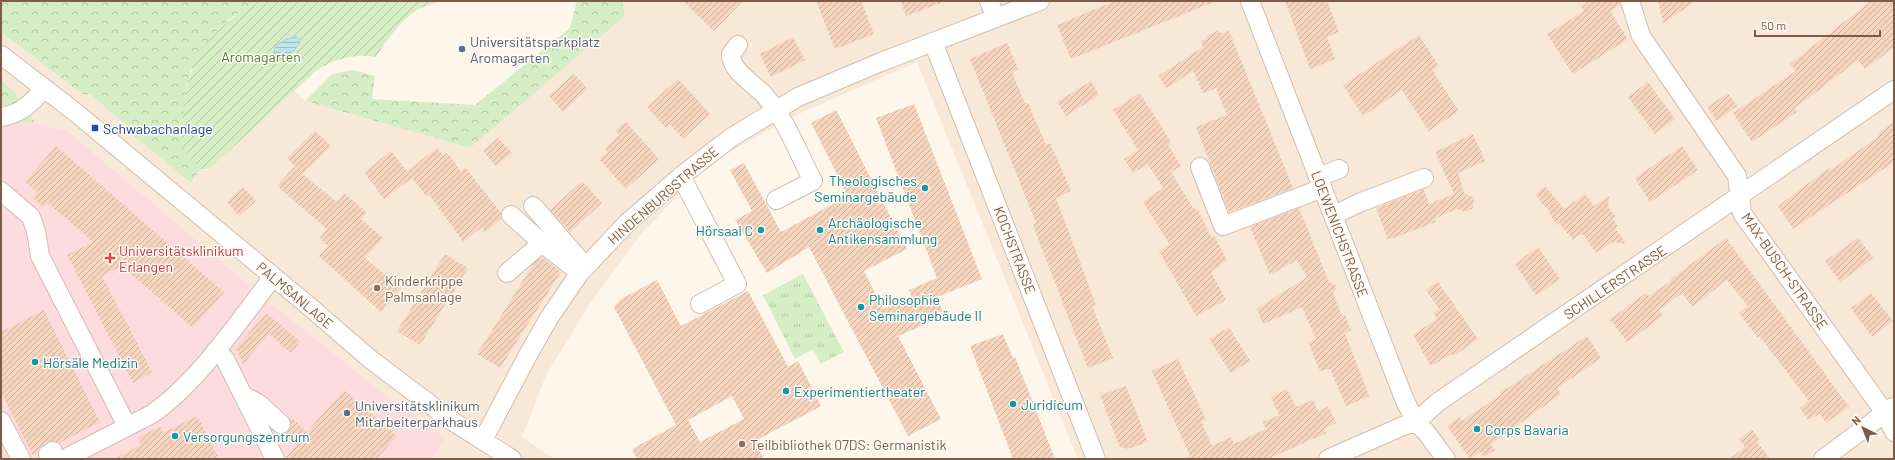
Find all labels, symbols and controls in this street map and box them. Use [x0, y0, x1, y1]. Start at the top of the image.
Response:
scale bar [1755, 12, 1880, 38]
text: 50 m [1761, 18, 1786, 32]
place label: Universitätsparkplatz Aromagarten [470, 33, 600, 66]
marker: Universitätsparkplatz Aromagarten [457, 44, 467, 54]
park label: Aromagarten [221, 48, 301, 65]
place label: Schwabachanlage [103, 120, 213, 137]
marker: Schwabachanlage [90, 123, 100, 133]
street label: HINDENBURGSTRASSE [604, 142, 722, 248]
street label: LOEWENICHSTRASSE [1308, 168, 1372, 300]
place label: Theologisches Seminargebäude [814, 172, 917, 205]
marker: Theologisches Seminargebäude [920, 183, 930, 193]
street label: KOCHSTRASSE [990, 204, 1040, 296]
street label: MAX-BUSCH-STRASSE [1738, 209, 1832, 333]
place label: Archäologische Antikensammlung [828, 214, 937, 247]
place label: Hörsaal C [696, 222, 753, 239]
marker: Hörsaal C [756, 225, 766, 235]
marker: Archäologische Antikensammlung [815, 225, 825, 235]
street label: SCHILLERSTRASSE [1560, 241, 1670, 323]
place label: Universitätsklinikum Erlangen [119, 242, 244, 275]
marker: Universitätsklinikum Erlangen [104, 252, 116, 264]
street label: PALMSANLAGE [253, 258, 337, 332]
place label: Kinderkrippe Palmsanlage [385, 272, 463, 305]
marker: Kinderkrippe Palmsanlage [372, 283, 382, 293]
place label: Philosophie Seminargebäude II [869, 291, 982, 324]
marker: Philosophie Seminargebäude II [856, 302, 866, 312]
place label: Hörsäle Medizin [43, 354, 138, 371]
marker: Hörsäle Medizin [30, 357, 40, 367]
place label: Experimentiertheater [794, 383, 925, 400]
marker: Experimentiertheater [781, 386, 791, 396]
place label: Juridicum [1021, 396, 1083, 413]
place label: Universitätsklinikum Mitarbeiterparkhaus [355, 397, 480, 430]
marker: Juridicum [1008, 399, 1018, 409]
marker: Universitätsklinikum Mitarbeiterparkhaus [342, 408, 352, 418]
north arrow [1843, 408, 1883, 448]
text: N [1849, 413, 1863, 428]
place label: Corps Bavaria [1485, 421, 1569, 438]
marker: Corps Bavaria [1472, 424, 1482, 434]
place label: Versorgungszentrum [183, 428, 310, 445]
marker: Versorgungszentrum [170, 431, 180, 441]
place label: Teilbibliothek 07DS: Germanistik [750, 436, 947, 453]
marker: Teilbibliothek 07DS: Germanistik [737, 439, 747, 449]

